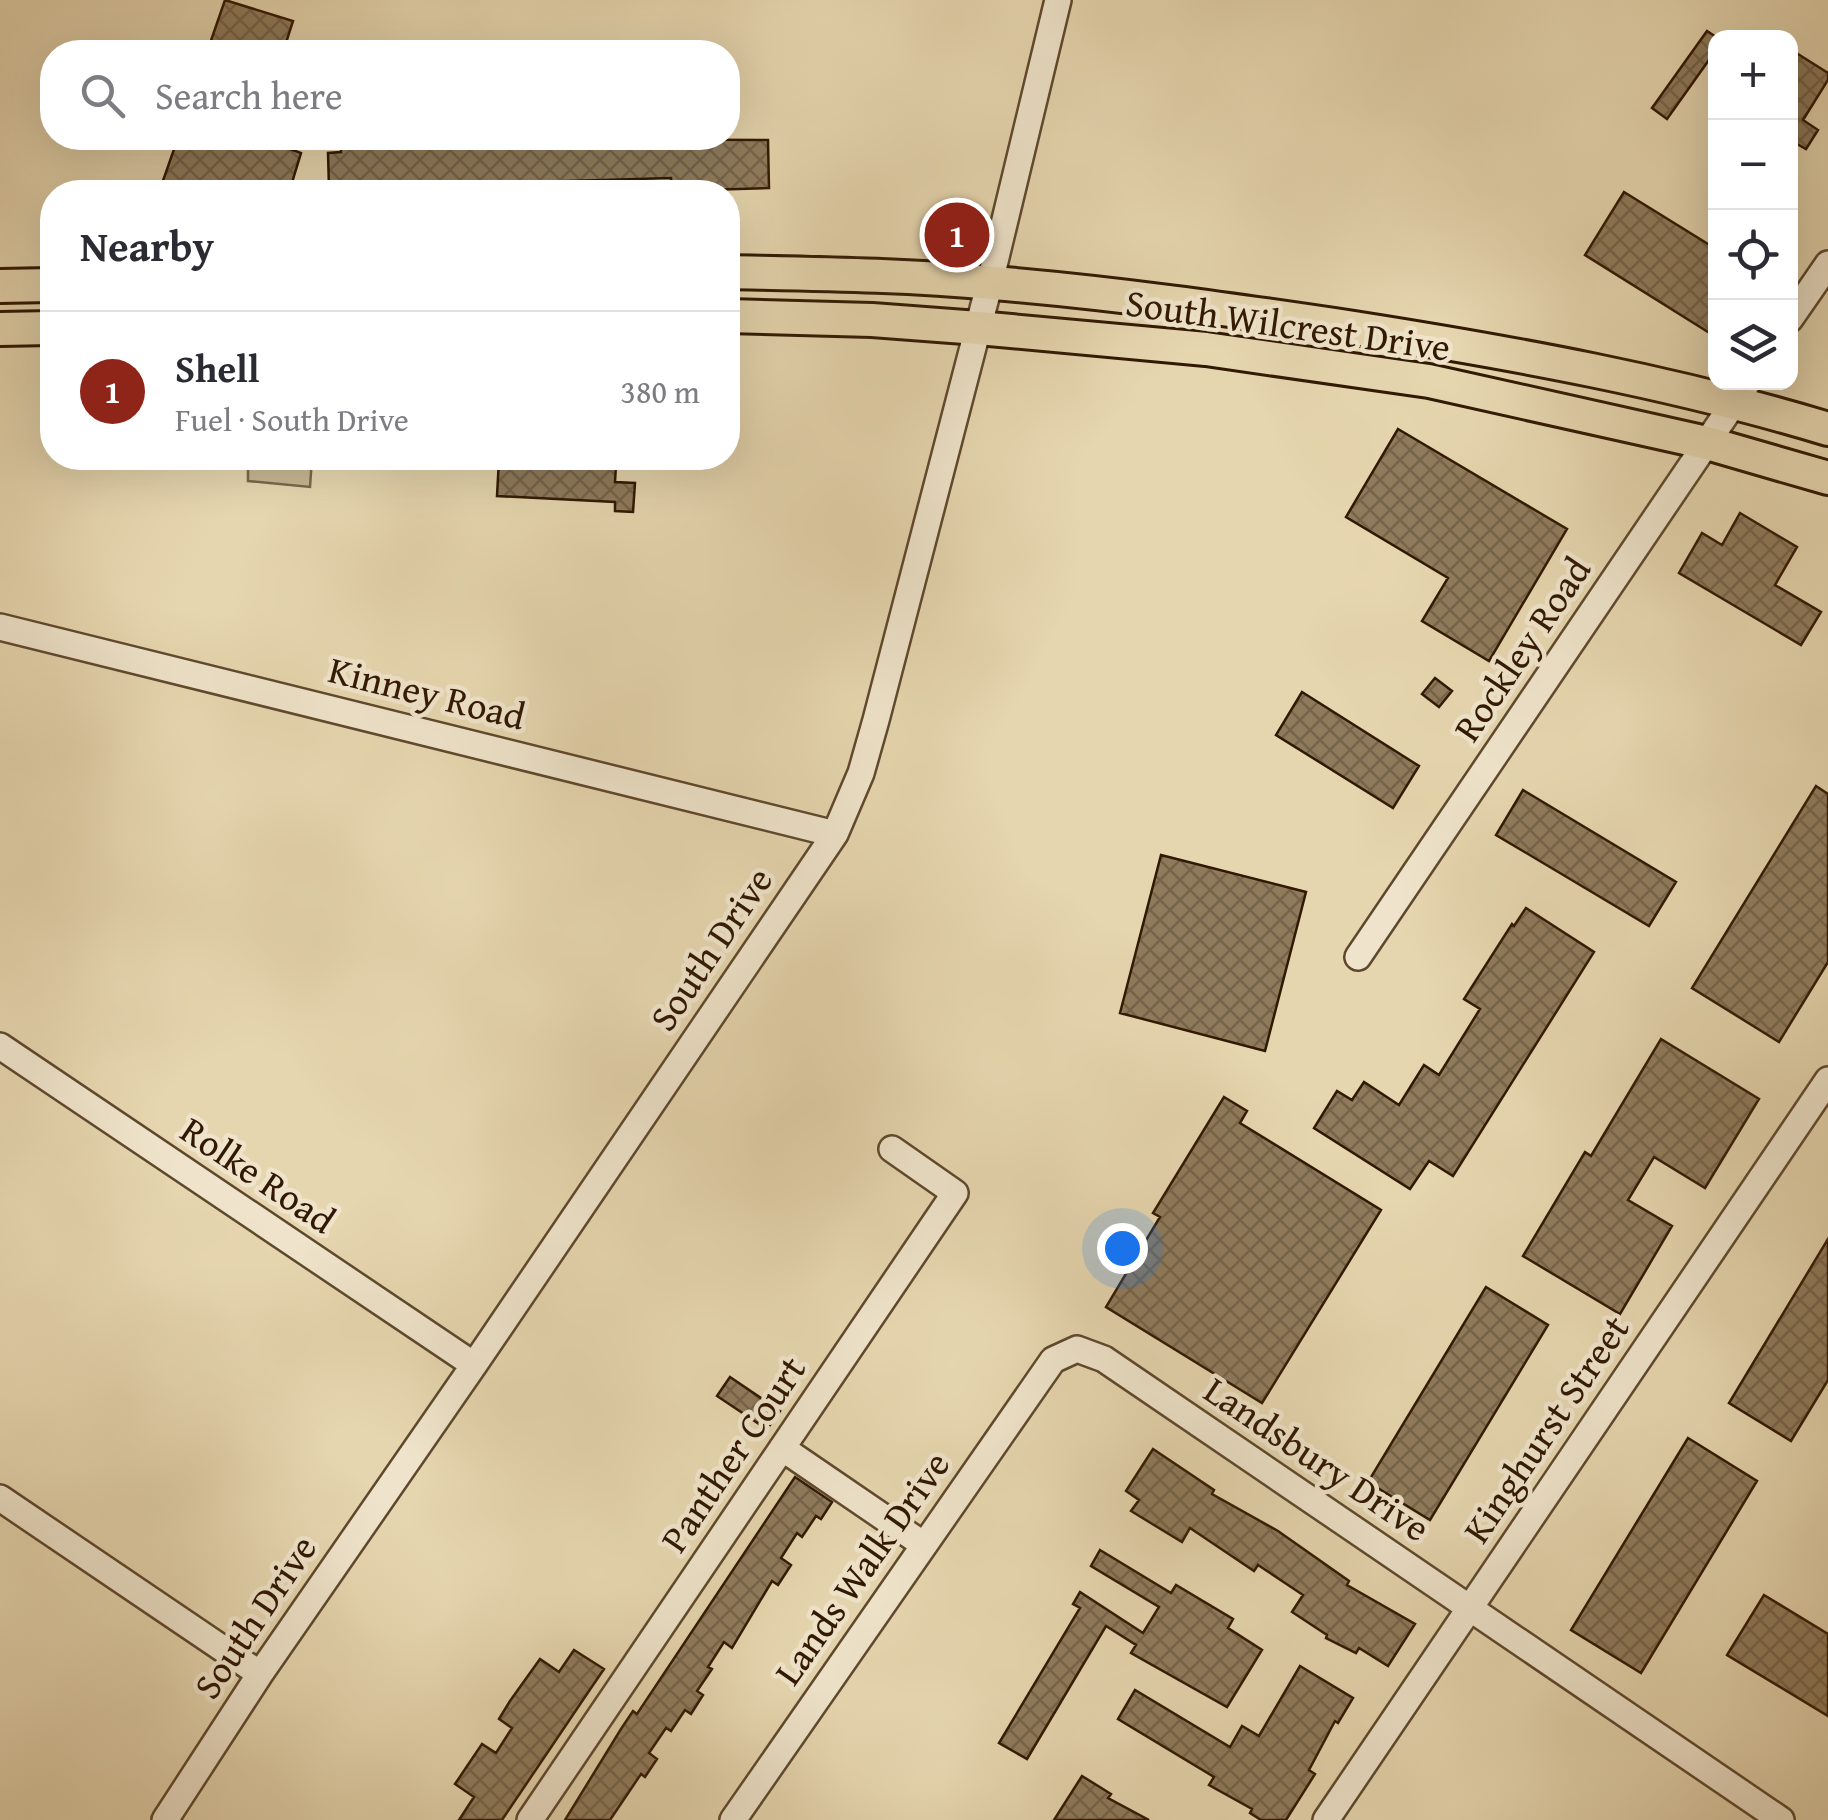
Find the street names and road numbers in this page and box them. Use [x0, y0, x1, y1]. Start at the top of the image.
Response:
street label: South Wilcrest Drive [1122, 274, 1454, 375]
street label: Rockley Road [1439, 544, 1604, 752]
street label: Kinney Road [323, 641, 532, 744]
street label: South Drive [635, 855, 786, 1042]
street label: Rolke Road [170, 1102, 348, 1247]
street label: Kinghurst Street [1448, 1303, 1642, 1554]
street label: Panther Court [646, 1344, 819, 1563]
street label: Landsbury Drive [1193, 1362, 1442, 1555]
street label: Lands Walk Drive [760, 1439, 963, 1696]
street label: South Drive [179, 1523, 330, 1710]

